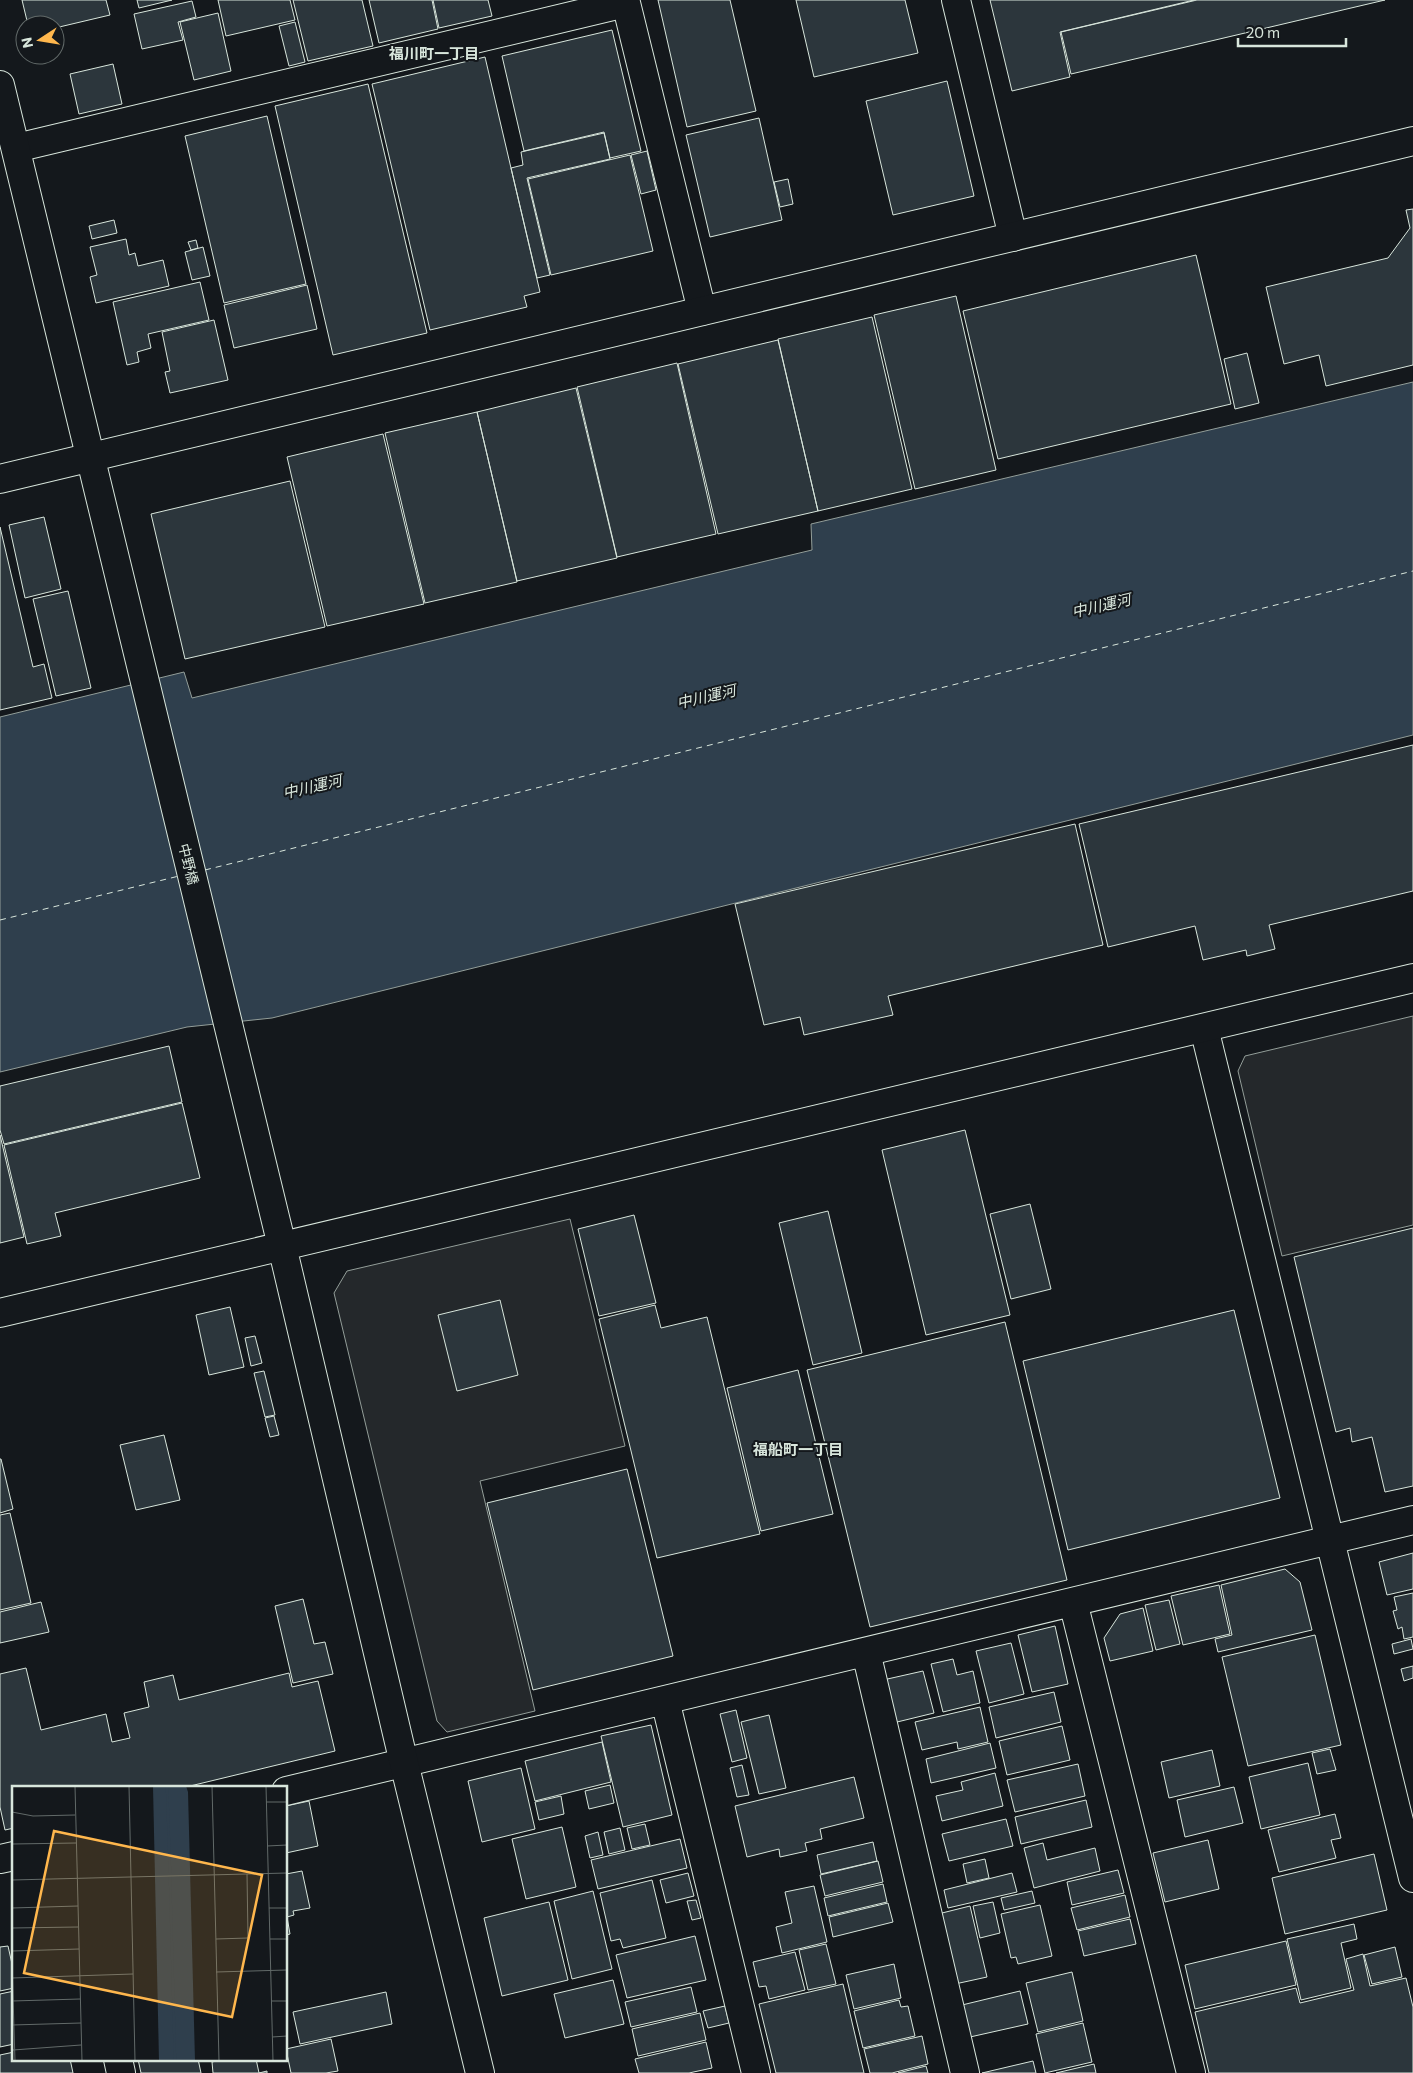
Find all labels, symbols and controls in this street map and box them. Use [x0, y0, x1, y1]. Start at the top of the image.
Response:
north arrow [15, 15, 65, 65]
scale bar [1238, 15, 1346, 47]
text: 20 m [1246, 23, 1280, 41]
text: N [17, 36, 36, 50]
district label: 福川町一丁目 [388, 44, 479, 62]
water label: 中川運河 [1070, 589, 1135, 621]
water label: 中川運河 [675, 680, 740, 712]
water label: 中川運河 [281, 770, 346, 802]
street label: 中野橋 [176, 842, 202, 886]
district label: 福船町一丁目 [752, 1440, 843, 1458]
inset map [12, 1786, 288, 2060]

